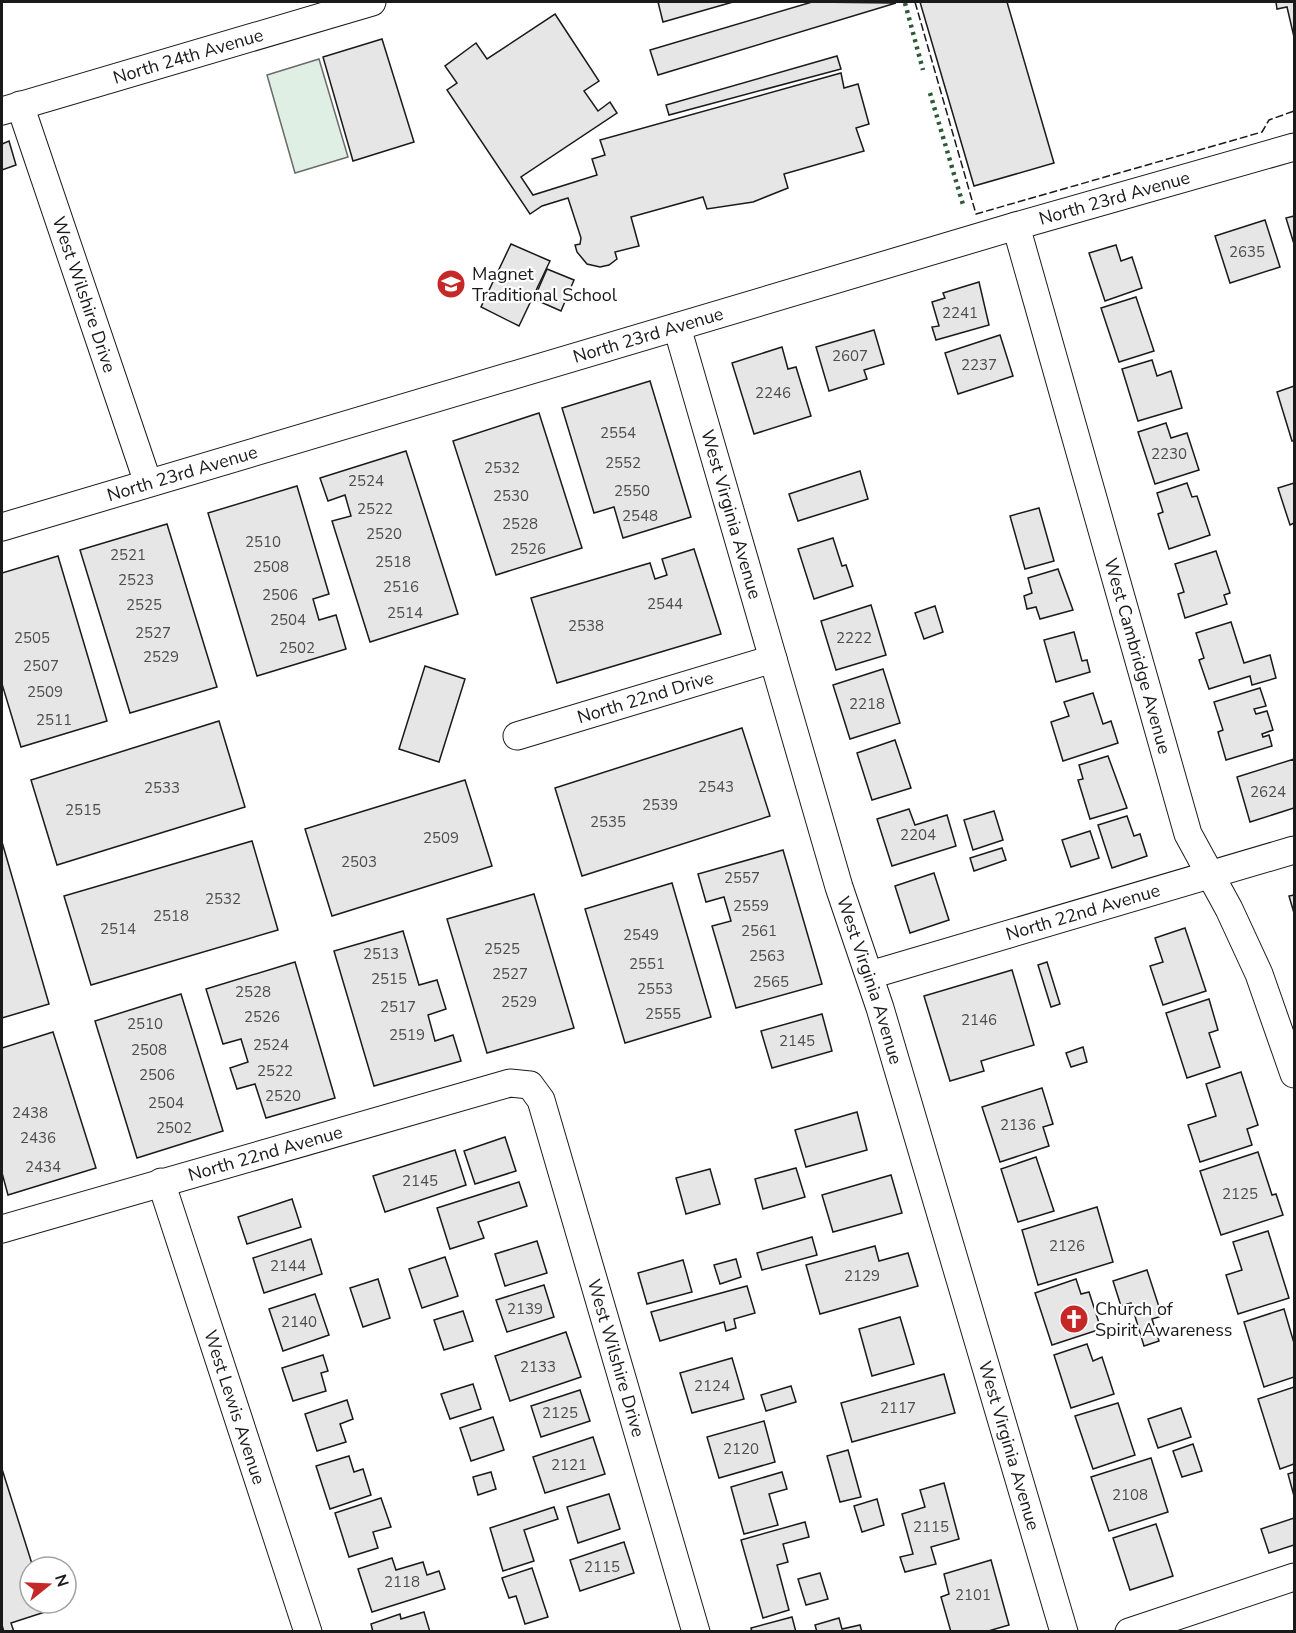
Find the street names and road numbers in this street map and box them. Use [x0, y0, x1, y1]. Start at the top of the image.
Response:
street label: North 24th Avenue [110, 23, 266, 90]
street label: North 23rd Avenue [1036, 165, 1193, 231]
street label: West Wilshire Drive [47, 213, 122, 376]
street label: North 23rd Avenue [570, 302, 726, 369]
street label: West Virginia Avenue [695, 427, 767, 602]
street label: North 23rd Avenue [104, 440, 260, 507]
street label: West Cambridge Avenue [1099, 555, 1177, 757]
street label: North 22nd Drive [574, 666, 716, 729]
street label: North 22nd Avenue [1003, 878, 1163, 946]
street label: West Virginia Avenue [831, 893, 908, 1067]
street label: North 22nd Avenue [185, 1120, 345, 1187]
street label: West Wilshire Drive [582, 1276, 651, 1440]
street label: West Lewis Avenue [198, 1327, 271, 1488]
street label: West Virginia Avenue [973, 1358, 1045, 1533]

